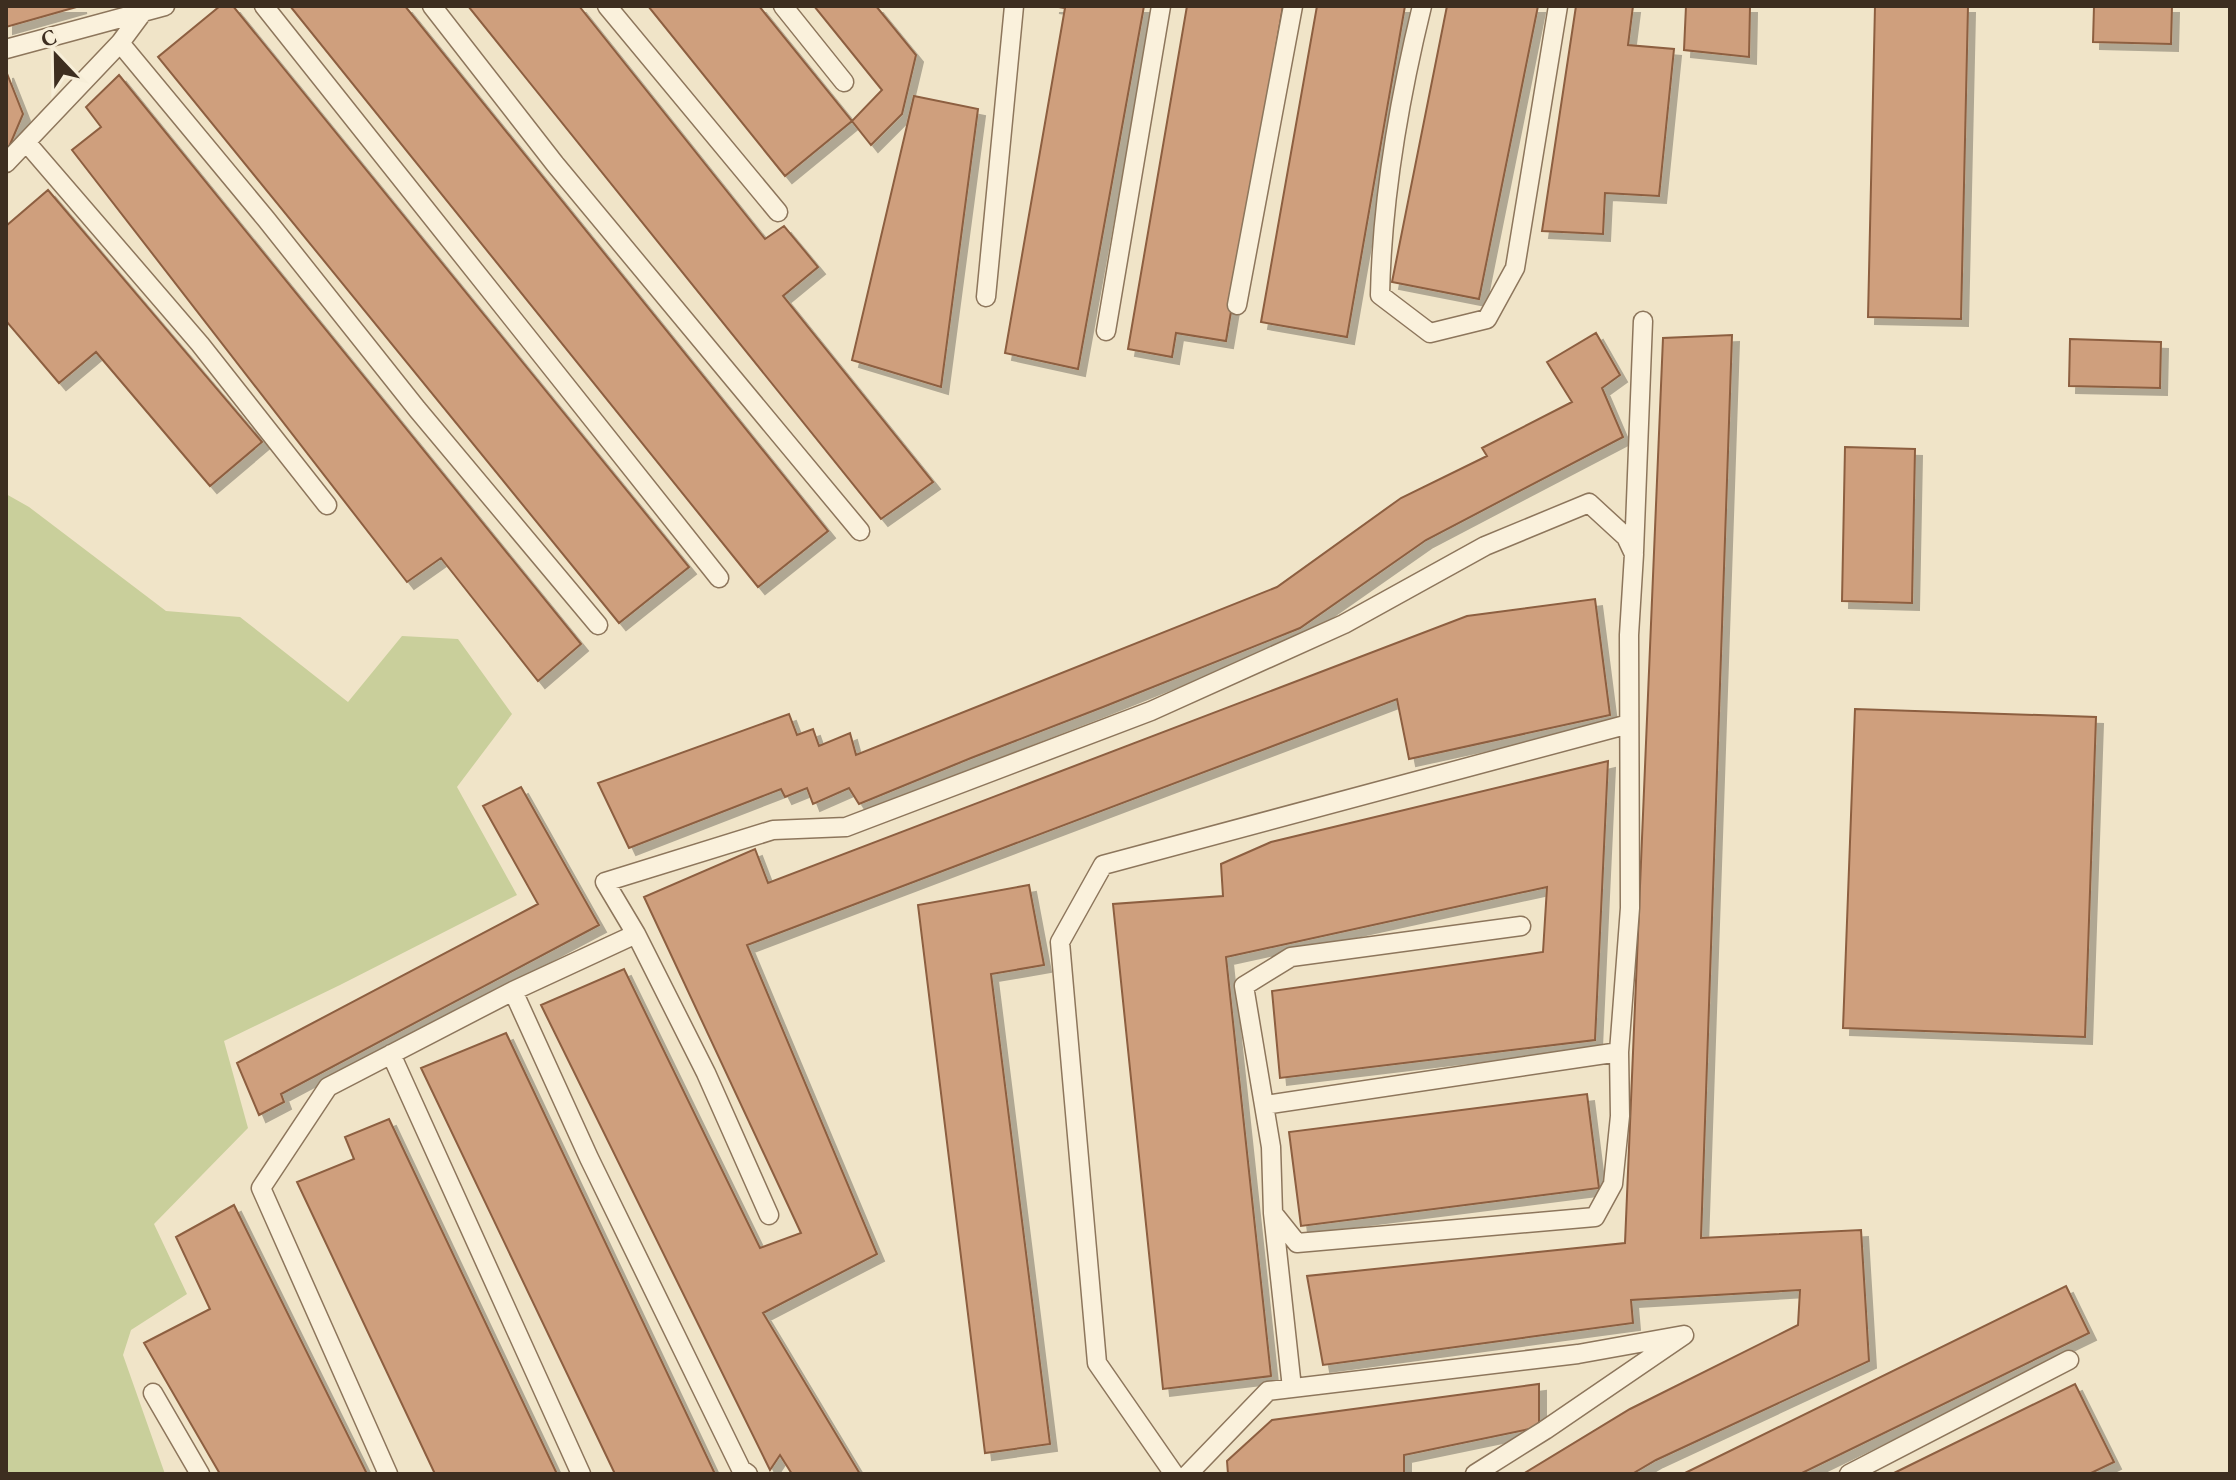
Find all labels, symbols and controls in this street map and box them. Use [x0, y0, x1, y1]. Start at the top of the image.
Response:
north arrow [16, 16, 96, 96]
text: С [36, 21, 63, 57]

